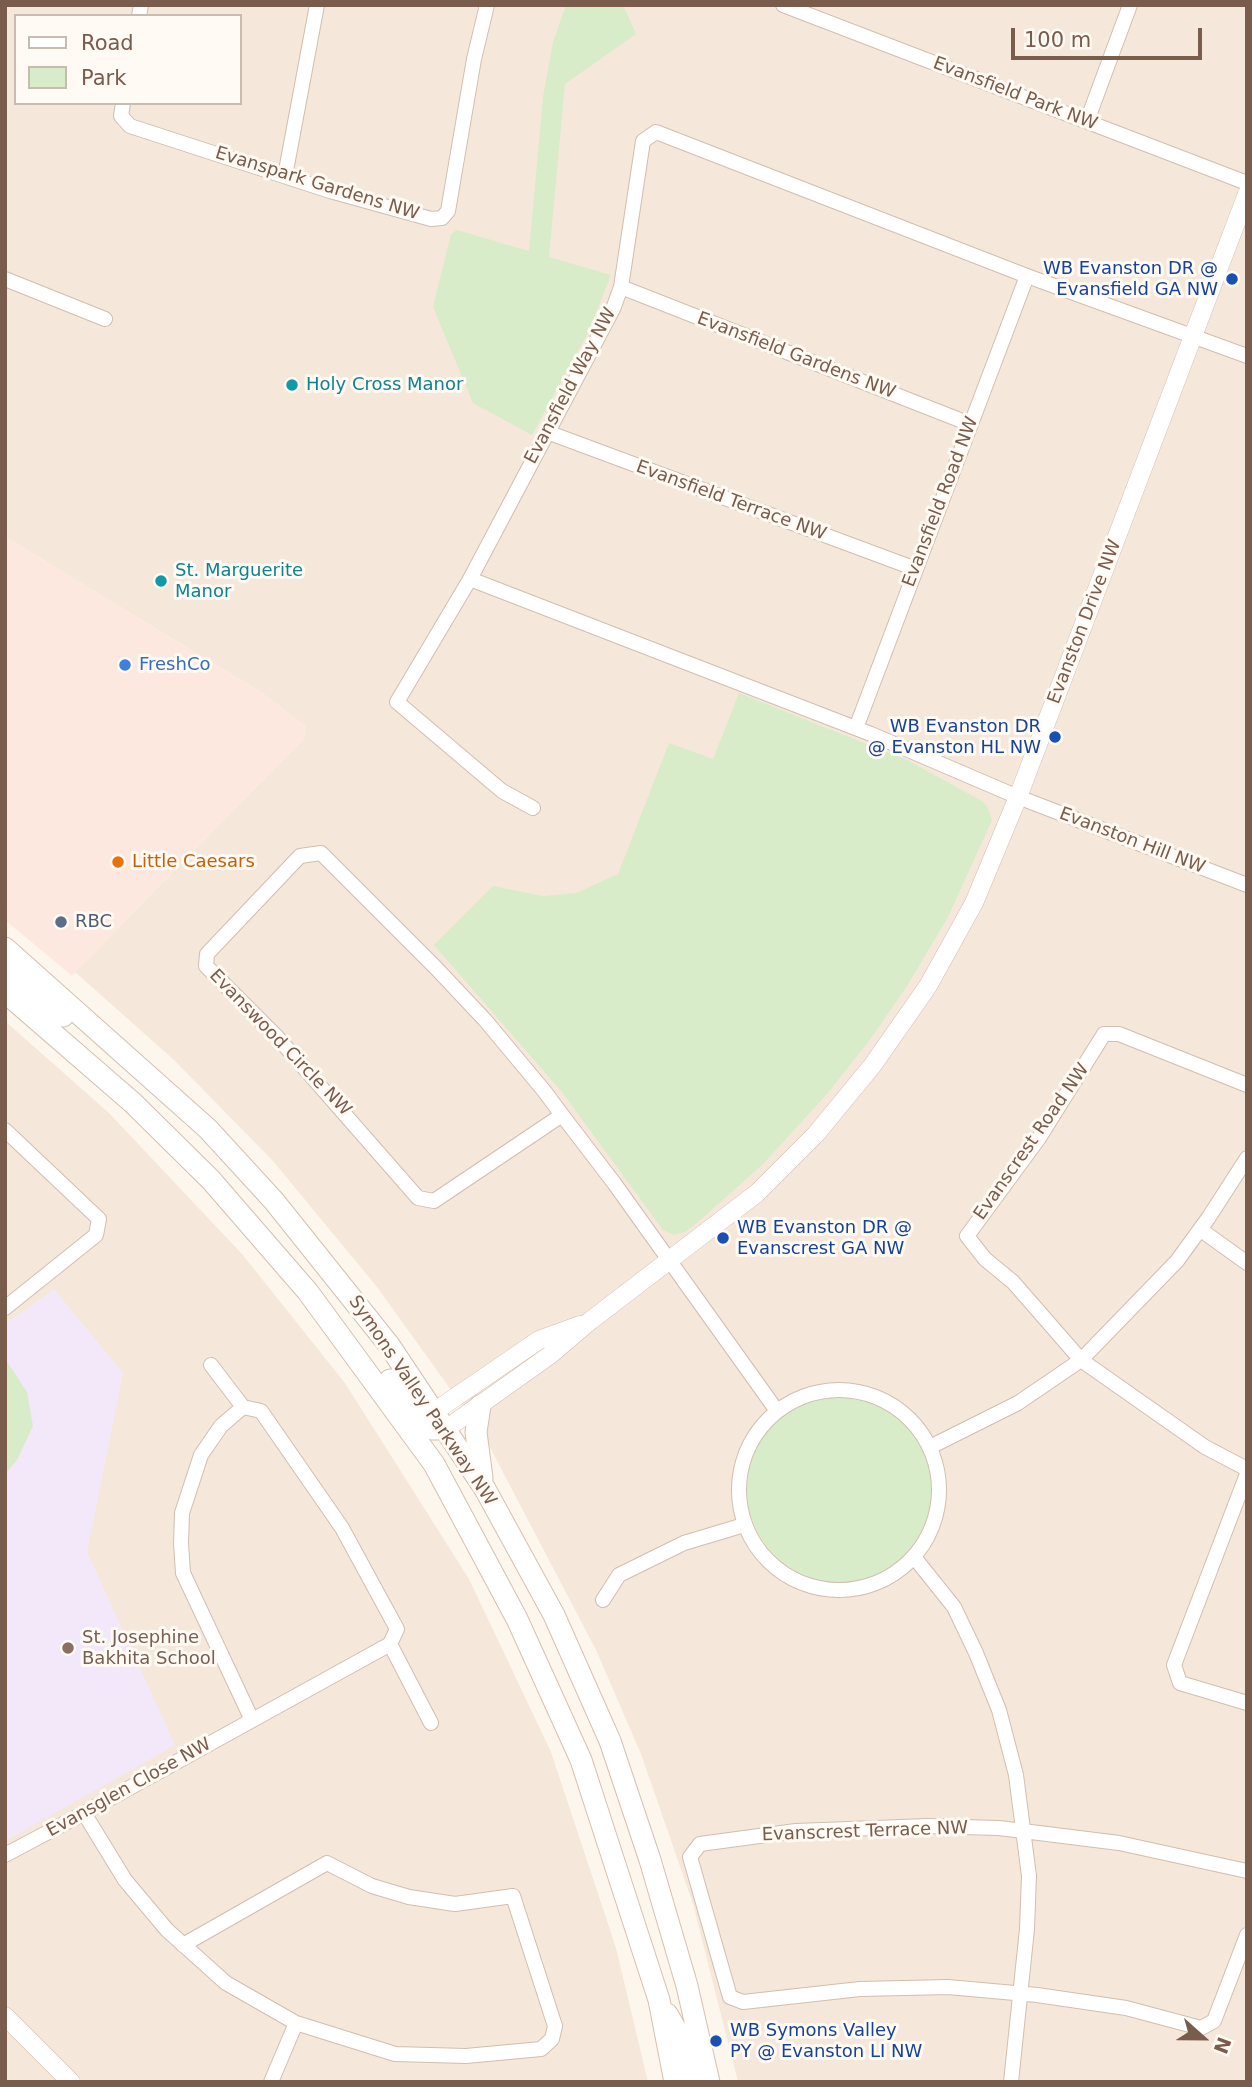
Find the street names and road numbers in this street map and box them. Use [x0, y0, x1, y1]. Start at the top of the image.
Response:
street label: Evansfield Park NW [930, 53, 1100, 135]
street label: Evanspark Gardens NW [212, 143, 422, 225]
street label: Evansfield Way NW [521, 304, 621, 468]
street label: Evansfield Gardens NW [694, 308, 898, 404]
street label: Evansfield Road NW [899, 414, 983, 590]
street label: Evansfield Terrace NW [633, 456, 829, 546]
street label: Evanston Drive NW [1044, 537, 1126, 707]
street label: Evanston Hill NW [1056, 803, 1208, 879]
street label: Evanswood Circle NW [204, 965, 356, 1121]
street label: Evanscrest Road NW [970, 1060, 1094, 1224]
street label: Symons Valley Parkway NW [343, 1292, 501, 1510]
street label: Evansglen Close NW [43, 1734, 215, 1842]
street label: Evanscrest Terrace NW [761, 1818, 969, 1846]

